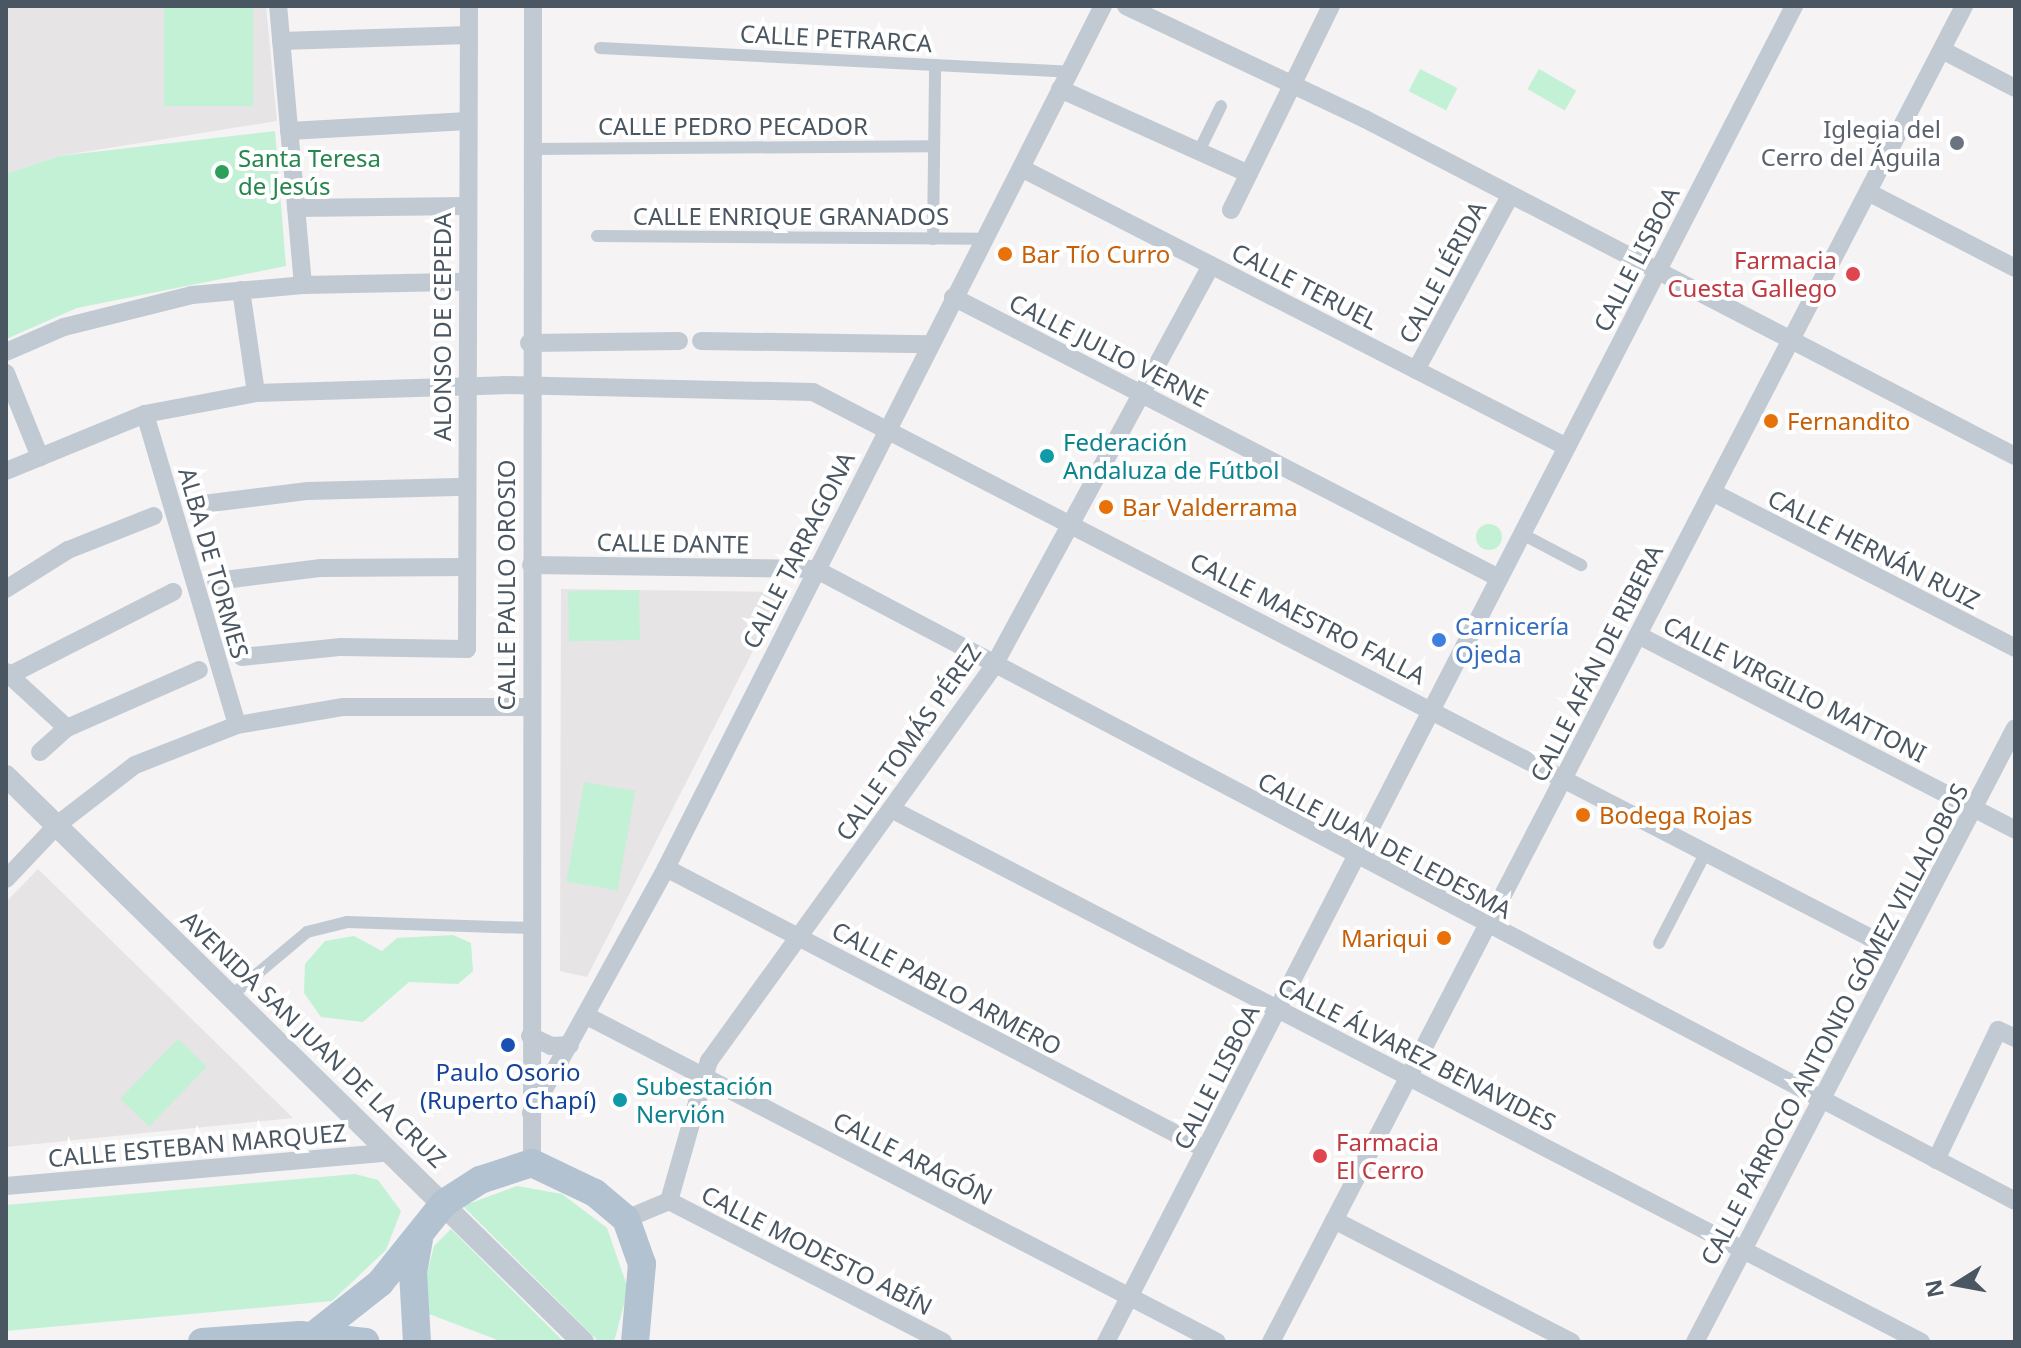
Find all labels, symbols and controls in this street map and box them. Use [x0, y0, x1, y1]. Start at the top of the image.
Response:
street label: CALLE PETRARCA [739, 19, 933, 57]
street label: CALLE PEDRO PECADOR [598, 112, 868, 140]
place label: Iglegia del Cerro del Águila [1761, 115, 1941, 171]
marker: Iglegia del Cerro del Águila [1948, 134, 1966, 152]
place label: Santa Teresa de Jesús [238, 144, 381, 200]
marker: Santa Teresa de Jesús [213, 163, 231, 181]
street label: CALLE LISBOA [1587, 182, 1685, 336]
street label: CALLE LÉRIDA [1393, 196, 1491, 348]
street label: CALLE ENRIQUE GRANADOS [633, 202, 949, 230]
street label: ALONSO DE CEPEDA [428, 213, 456, 441]
street label: CALLE TERUEL [1227, 237, 1383, 335]
place label: Bar Tío Curro [1021, 240, 1170, 268]
marker: Bar Tío Curro [996, 245, 1014, 263]
place label: Farmacia Cuesta Gallego [1667, 246, 1837, 302]
marker: Farmacia Cuesta Gallego [1844, 265, 1862, 283]
street label: CALLE JULIO VERNE [1005, 287, 1213, 413]
place label: Fernandito [1787, 407, 1910, 435]
marker: Fernandito [1762, 412, 1780, 430]
place label: Federación Andaluza de Fútbol [1063, 428, 1279, 484]
street label: CALLE TARRAGONA [736, 447, 860, 653]
marker: Federación Andaluza de Fútbol [1038, 447, 1056, 465]
street label: CALLE PAULO OROSIO [492, 460, 520, 710]
street label: ALBA DE TORMES [173, 464, 255, 662]
street label: CALLE HERNÁN RUIZ [1763, 483, 1985, 615]
place label: Bar Valderrama [1122, 493, 1298, 521]
marker: Bar Valderrama [1097, 498, 1115, 516]
street label: CALLE DANTE [596, 527, 750, 559]
street label: CALLE AFÁN DE RIBERA [1524, 540, 1668, 786]
street label: CALLE MAESTRO FALLA [1186, 546, 1430, 690]
street label: CALLE VIRGILIO MATTONI [1659, 610, 1931, 768]
place label: Carnicería Ojeda [1455, 612, 1569, 668]
marker: Carnicería Ojeda [1430, 631, 1448, 649]
street label: CALLE TOMÁS PÉREZ [829, 638, 987, 846]
street label: CALLE JUAN DE LEDESMA [1253, 766, 1517, 924]
street label: CALLE PÁRROCO ANTONIO GÓMEZ VILLALOBOS [1694, 778, 1974, 1270]
place label: Bodega Rojas [1599, 801, 1752, 829]
marker: Bodega Rojas [1574, 806, 1592, 824]
street label: AVENIDA SAN JUAN DE LA CRUZ [176, 905, 452, 1173]
street label: CALLE PABLO ARMERO [827, 915, 1067, 1061]
place label: Mariqui [1341, 924, 1428, 952]
marker: Mariqui [1435, 929, 1453, 947]
street label: CALLE ÁLVAREZ BENAVIDES [1273, 971, 1561, 1137]
street label: CALLE LISBOA [1167, 1000, 1265, 1154]
marker: Paulo Osorio (Ruperto Chapí) [499, 1036, 517, 1054]
place label: Paulo Osorio (Ruperto Chapí) [420, 1058, 596, 1114]
place label: Subestación Nervión [636, 1072, 773, 1128]
marker: Subestación Nervión [611, 1091, 629, 1109]
street label: CALLE ARAGÓN [829, 1105, 997, 1211]
street label: CALLE ESTEBAN MARQUEZ [47, 1118, 347, 1172]
place label: Farmacia El Cerro [1336, 1128, 1439, 1184]
marker: Farmacia El Cerro [1311, 1147, 1329, 1165]
street label: CALLE MODESTO ABÍN [697, 1179, 937, 1321]
north arrow [1917, 1244, 1997, 1324]
text: N [1917, 1277, 1950, 1300]

